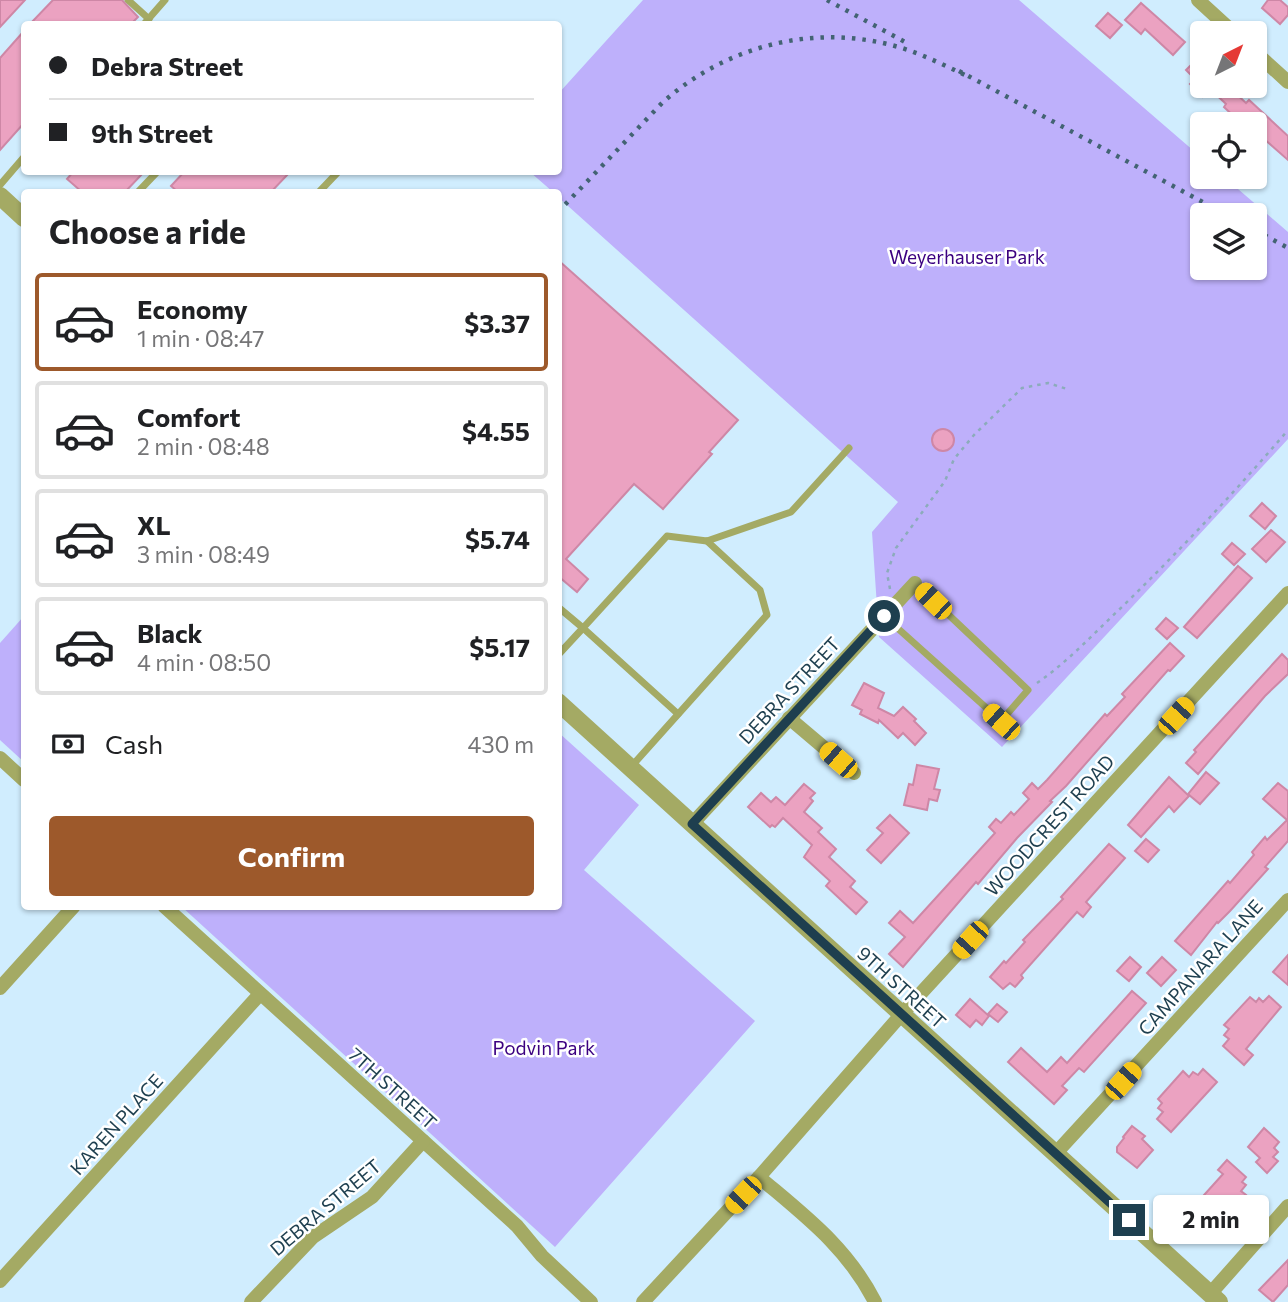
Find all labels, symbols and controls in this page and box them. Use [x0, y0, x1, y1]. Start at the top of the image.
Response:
north arrow [1190, 21, 1267, 98]
map controls [1190, 21, 1267, 280]
text: Debra Street [91, 50, 243, 81]
button: locate [1190, 112, 1267, 189]
text: 9th Street [91, 117, 213, 148]
button: layers [1190, 203, 1267, 280]
text: Choose a ride [49, 211, 246, 251]
park label: Weyerhauser Park [889, 245, 1045, 268]
icon: car [53, 291, 116, 354]
text: Economy [137, 293, 248, 324]
text: $3.37 [464, 307, 530, 338]
text: 1 min · 08:47 [137, 324, 265, 352]
icon: car [53, 399, 116, 462]
text: Comfort [137, 401, 240, 432]
text: $4.55 [462, 415, 530, 446]
text: 2 min · 08:48 [137, 432, 270, 460]
icon: car [53, 507, 116, 570]
text: XL [137, 509, 171, 540]
text: $5.74 [465, 523, 530, 554]
text: 3 min · 08:49 [137, 540, 270, 568]
car [911, 579, 956, 623]
route start [868, 600, 900, 632]
icon: car [53, 615, 116, 678]
text: Black [137, 617, 203, 648]
text: $5.17 [469, 631, 530, 662]
street label: DEBRA STREET [734, 632, 844, 748]
text: 4 min · 08:50 [137, 648, 271, 676]
car [1155, 693, 1198, 739]
car [979, 700, 1024, 744]
icon: cash [49, 725, 87, 763]
text: Cash [105, 728, 163, 759]
text: 430 m [468, 730, 534, 758]
car [816, 738, 861, 782]
street label: WOODCREST ROAD [979, 750, 1119, 900]
button: Confirm [49, 816, 534, 896]
street label: CAMPANARA LANE [1133, 894, 1267, 1040]
car [949, 917, 992, 963]
street label: 9TH STREET [853, 941, 951, 1033]
park label: Podvin Park [493, 1036, 595, 1059]
street label: 7TH STREET [344, 1042, 442, 1134]
car [1102, 1058, 1145, 1104]
street label: KAREN PLACE [65, 1069, 167, 1179]
street label: DEBRA STREET [265, 1154, 385, 1260]
car [721, 1172, 766, 1218]
callout: 2 min [1154, 1196, 1269, 1244]
route end [1113, 1204, 1145, 1236]
text: 2 min [1182, 1205, 1240, 1233]

